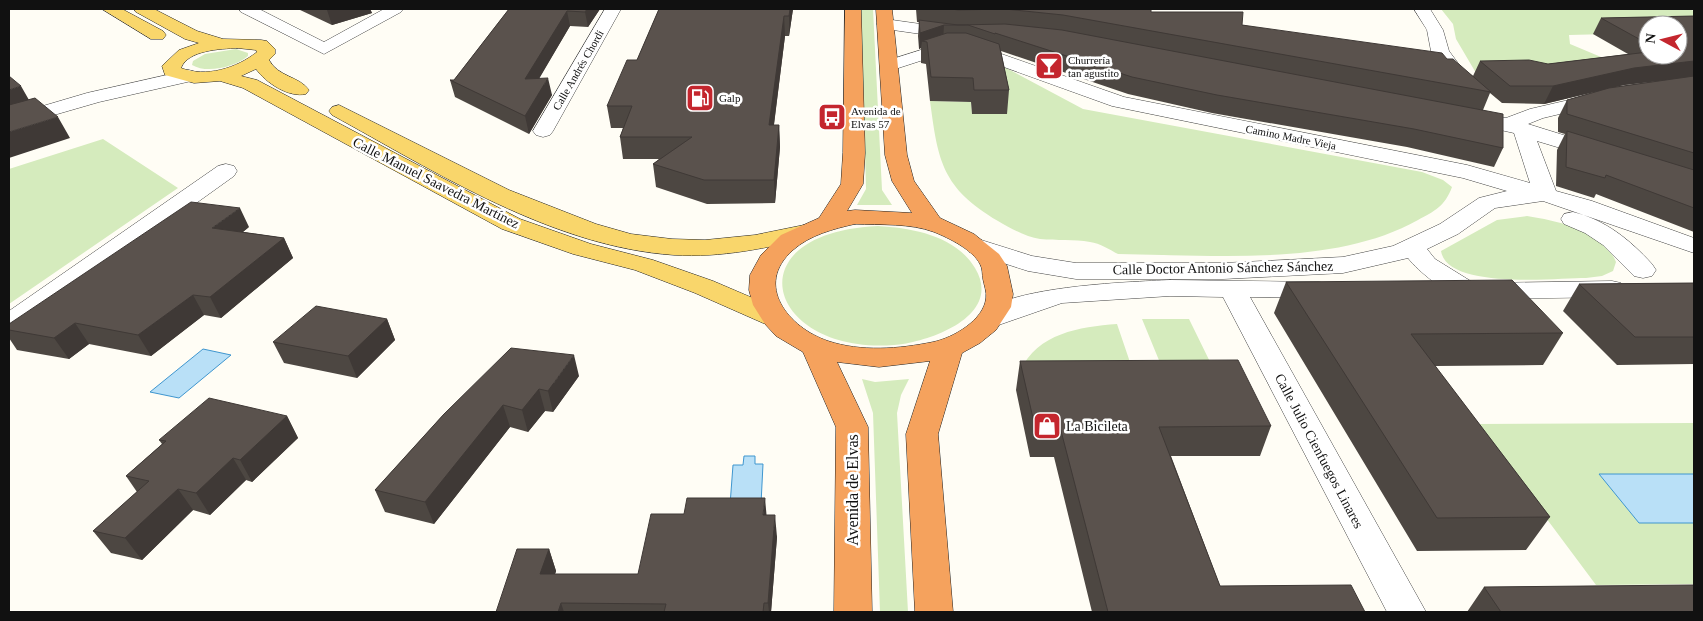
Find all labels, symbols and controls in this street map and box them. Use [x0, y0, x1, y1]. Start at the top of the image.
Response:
north arrow [1638, 15, 1688, 65]
street label: Calle Andrés Chordi [550, 28, 606, 112]
text: N [1643, 33, 1659, 44]
bar icon: Churrería tan agustito [1034, 51, 1064, 81]
place label: Churrería tan agustito [1068, 54, 1120, 79]
fuel station icon: Galp [685, 83, 715, 113]
place label: Galp [719, 92, 741, 104]
bus stop icon: Avenida de Elvas 57 [817, 102, 847, 132]
place label: Avenida de Elvas 57 [851, 105, 901, 130]
street label: Camino Madre Vieja [1245, 122, 1337, 152]
street label: Calle Manuel Saavedra Martínez [350, 134, 522, 232]
street label: Calle Doctor Antonio Sánchez Sánchez [1112, 259, 1334, 277]
street label: Calle Julio Cienfuegos Linares [1272, 371, 1366, 531]
shop icon: La Bicileta [1032, 411, 1062, 441]
place label: La Bicileta [1066, 419, 1129, 434]
street label: Avenida de Elvas [844, 434, 861, 546]

